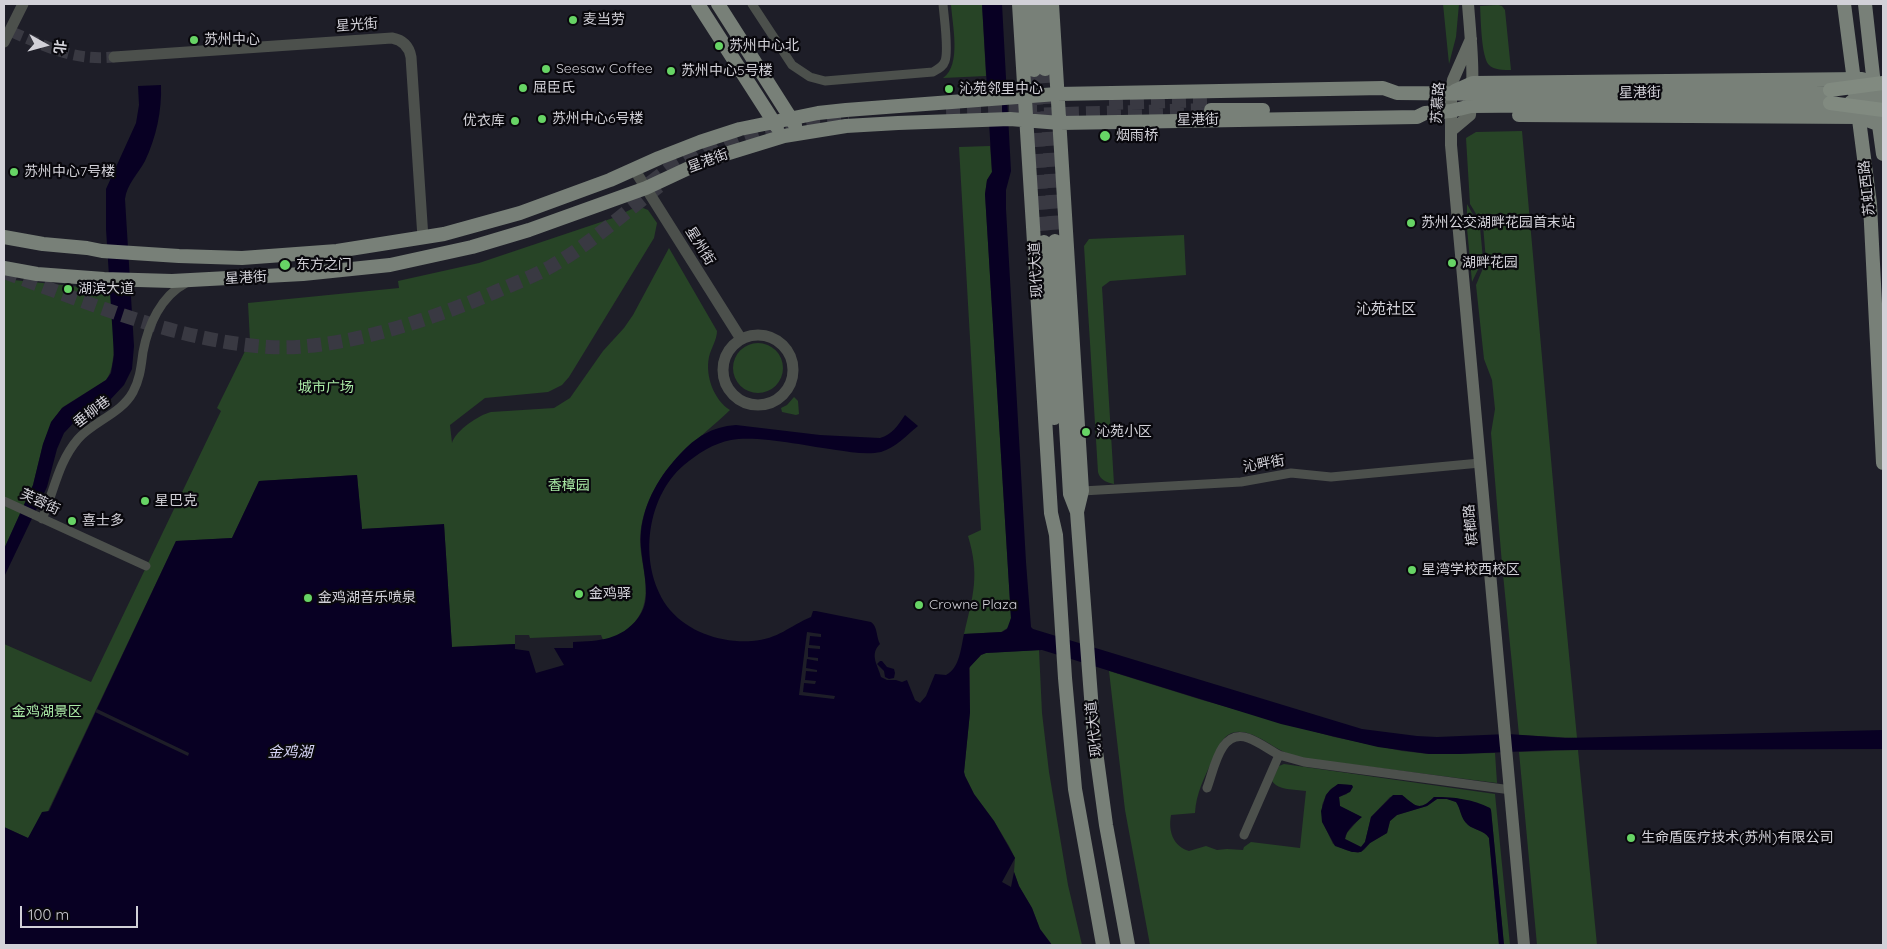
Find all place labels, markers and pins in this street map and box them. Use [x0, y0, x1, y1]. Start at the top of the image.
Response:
place label: 麦当劳 [583, 12, 625, 28]
marker: 麦当劳 [567, 14, 579, 26]
place label: 苏州中心 [204, 32, 260, 48]
marker: 苏州中心 [188, 34, 200, 46]
place label: 苏州中心北 [729, 38, 799, 54]
marker: 苏州中心北 [713, 40, 725, 52]
place label: Seesaw Coffee [556, 61, 653, 77]
marker: Seesaw Coffee [540, 63, 552, 75]
place label: 苏州中心5号楼 [681, 63, 773, 79]
marker: 苏州中心5号楼 [665, 65, 677, 77]
place label: 屈臣氏 [533, 80, 575, 96]
place label: 沁苑邻里中心 [959, 81, 1043, 97]
marker: 屈臣氏 [517, 82, 529, 94]
marker: 沁苑邻里中心 [943, 83, 955, 95]
place label: 苏州中心6号楼 [552, 111, 644, 127]
place label: 优衣库 [463, 113, 505, 129]
marker: 苏州中心6号楼 [536, 113, 548, 125]
marker: 优衣库 [509, 115, 521, 127]
place label: 烟雨桥 [1116, 128, 1158, 144]
marker: 烟雨桥 [1098, 129, 1112, 143]
place label: 苏州中心7号楼 [24, 164, 115, 180]
marker: 苏州中心7号楼 [8, 166, 20, 178]
place label: 苏州公交湖畔花园首末站 [1421, 215, 1575, 231]
marker: 苏州公交湖畔花园首末站 [1405, 217, 1417, 229]
place label: 湖畔花园 [1462, 255, 1518, 271]
place label: 东方之门 [296, 257, 352, 273]
marker: 湖畔花园 [1446, 257, 1458, 269]
marker: 东方之门 [278, 258, 292, 272]
place label: 湖滨大道 [78, 281, 134, 297]
marker: 湖滨大道 [62, 283, 74, 295]
place label: 沁苑小区 [1096, 424, 1152, 440]
marker: 沁苑小区 [1080, 426, 1092, 438]
place label: 星巴克 [155, 493, 197, 509]
marker: 星巴克 [139, 495, 151, 507]
place label: 喜士多 [82, 513, 124, 529]
marker: 喜士多 [66, 515, 78, 527]
place label: 星湾学校西校区 [1422, 562, 1520, 578]
marker: 星湾学校西校区 [1406, 564, 1418, 576]
place label: 金鸡驿 [589, 586, 631, 602]
marker: 金鸡驿 [573, 588, 585, 600]
place label: 金鸡湖音乐喷泉 [318, 590, 416, 606]
marker: 金鸡湖音乐喷泉 [302, 592, 314, 604]
place label: Crowne Plaza [929, 597, 1017, 613]
marker: Crowne Plaza [913, 599, 925, 611]
place label: 生命盾医疗技术(苏州)有限公司 [1641, 830, 1833, 846]
marker: 生命盾医疗技术(苏州)有限公司 [1625, 832, 1637, 844]

